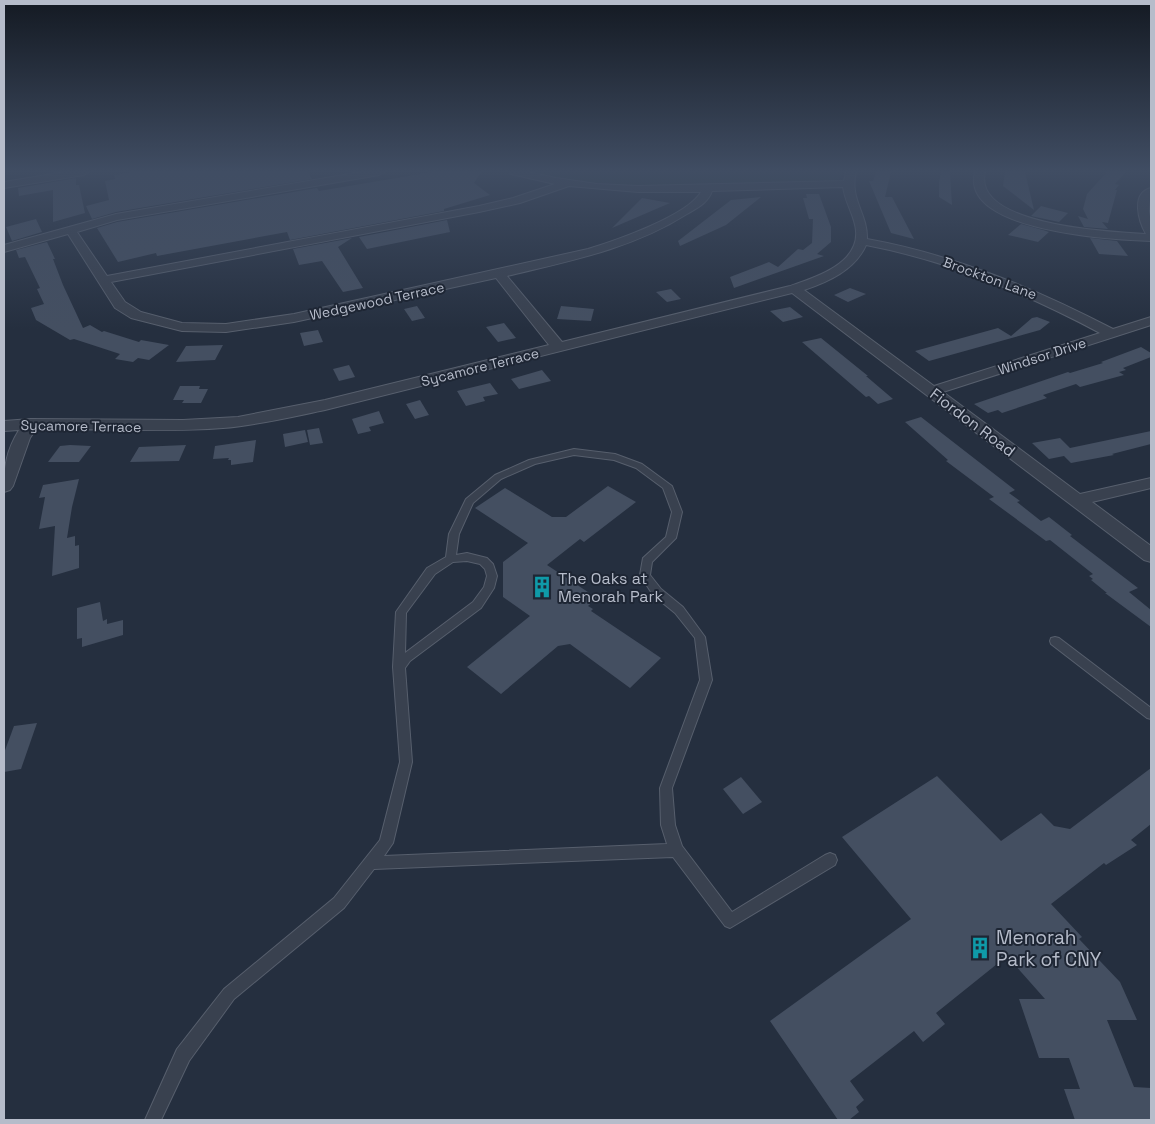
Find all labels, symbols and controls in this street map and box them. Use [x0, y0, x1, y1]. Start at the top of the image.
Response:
street label: Brockton Lane [941, 253, 1039, 303]
street label: Wedgewood Terrace [308, 278, 446, 324]
street label: Windsor Drive [996, 333, 1088, 379]
street label: Sycamore Terrace [419, 344, 541, 390]
street label: Fiordon Road [926, 383, 1020, 461]
street label: Sycamore Terrace [20, 416, 142, 436]
place label: The Oaks at Menorah Park [558, 568, 664, 607]
building icon: The Oaks at Menorah Park [529, 574, 555, 600]
place label: Menorah Park of CNY [996, 925, 1102, 972]
building icon: Menorah Park of CNY [967, 935, 993, 961]

